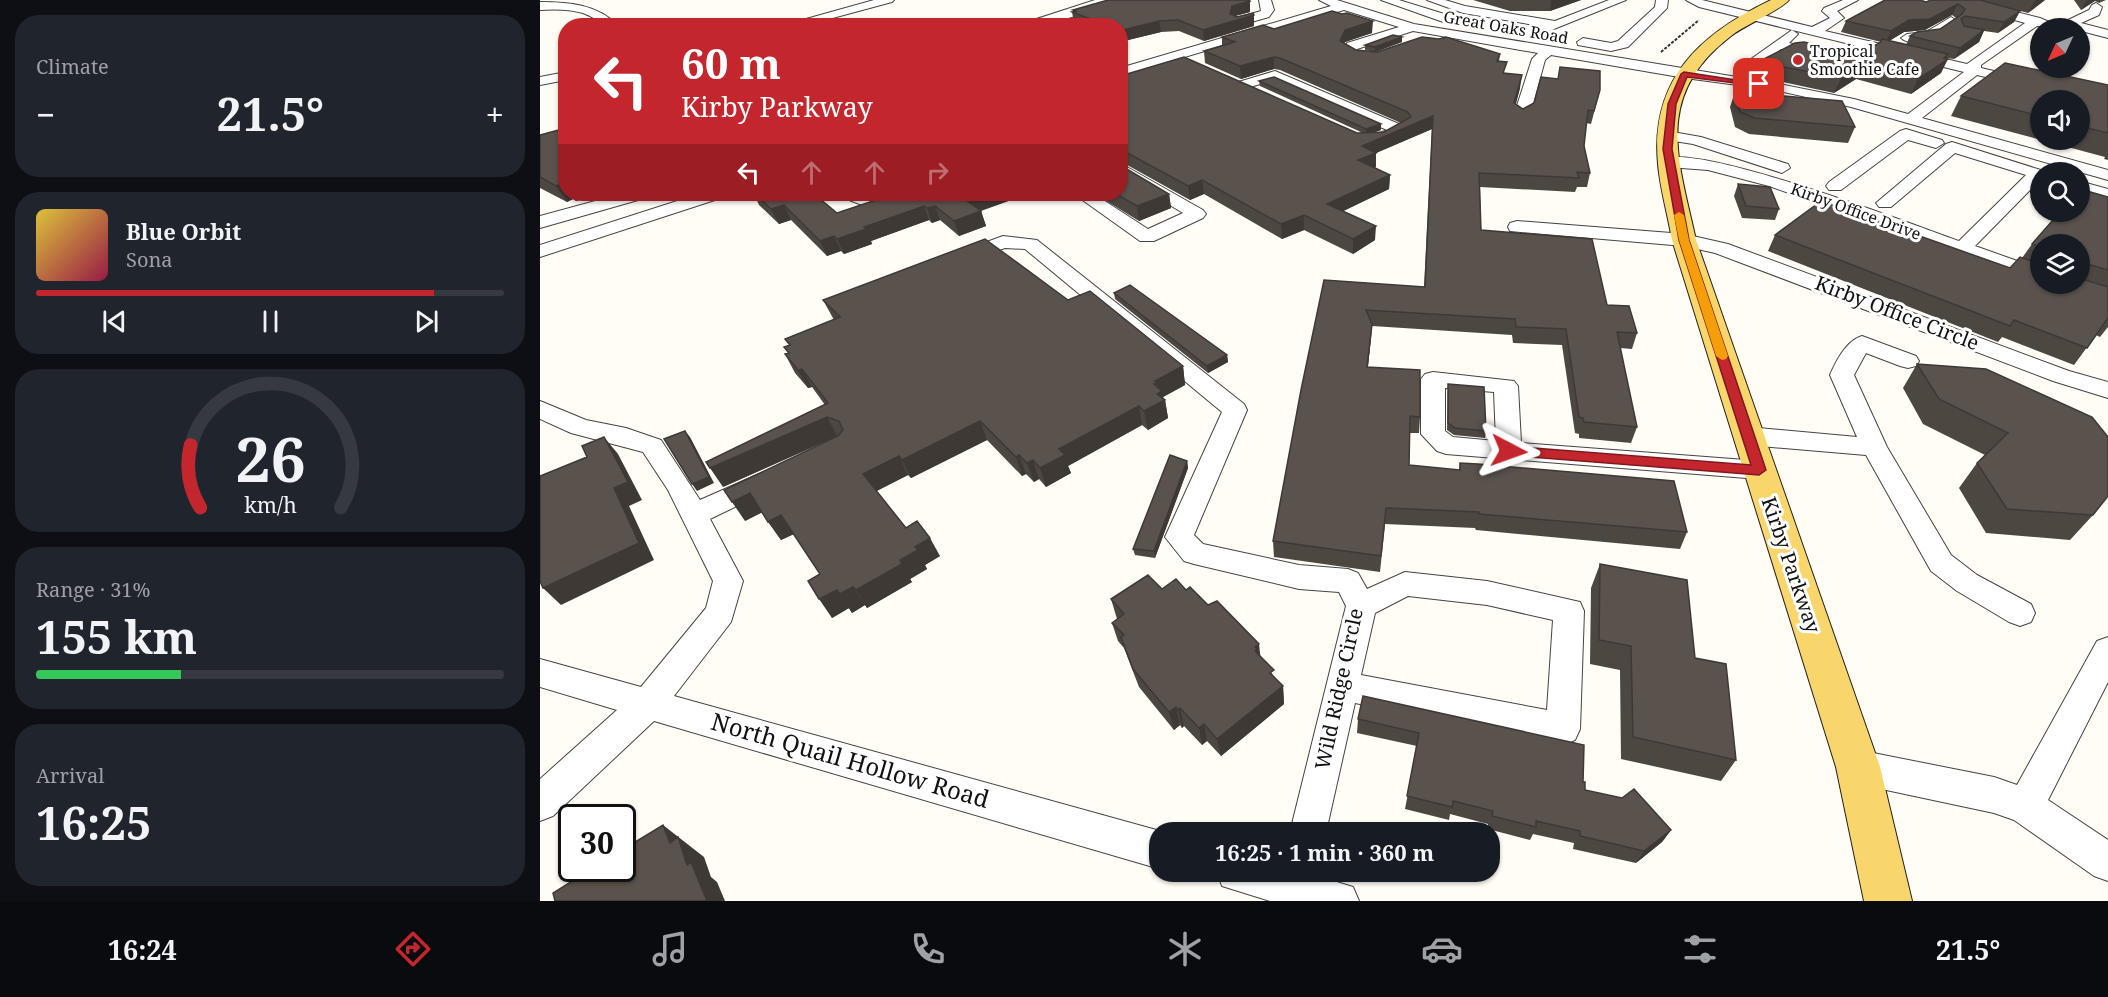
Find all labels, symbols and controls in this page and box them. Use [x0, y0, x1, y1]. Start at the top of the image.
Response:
street label: Great Oaks Road [1442, 5, 1570, 49]
north arrow [2030, 18, 2090, 78]
map controls [2030, 18, 2090, 294]
text: 60 m [681, 34, 781, 91]
place label: Tropical Smoothie Cafe [1810, 40, 1919, 80]
icon: left [582, 42, 660, 120]
text: Climate [36, 53, 109, 80]
marker: Tropical Smoothie Cafe [1791, 53, 1805, 67]
pin [1733, 58, 1784, 109]
icon: arrive [1742, 67, 1775, 100]
text: 21.5° [217, 83, 324, 144]
text: Kirby Parkway [681, 88, 873, 125]
button: sound [2030, 90, 2090, 150]
text: − [36, 92, 55, 137]
text: + [486, 92, 504, 137]
icon: left [732, 156, 765, 189]
icon: ahead [795, 156, 828, 189]
icon: ahead [858, 156, 891, 189]
icon: right [921, 156, 954, 189]
button: search [2030, 162, 2090, 222]
street label: Kirby Office Drive [1788, 177, 1924, 245]
text: Blue Orbit [126, 216, 241, 246]
button: layers [2030, 234, 2090, 294]
text: Sona [126, 246, 173, 273]
street label: Kirby Office Circle [1811, 269, 1983, 356]
icon: previous [98, 305, 131, 338]
icon: pause [254, 305, 287, 338]
icon: next [410, 305, 443, 338]
text: 26 [235, 415, 305, 500]
position arrow [1477, 419, 1541, 483]
text: km/h [244, 490, 297, 519]
street label: Kirby Parkway [1756, 493, 1828, 637]
text: Range · 31% [36, 576, 150, 603]
text: 155 km [36, 606, 197, 667]
street label: Wild Ridge Circle [1308, 606, 1369, 772]
street label: North Quail Hollow Road [708, 704, 993, 815]
text: Arrival [36, 762, 104, 789]
text: 16:25 [36, 792, 151, 853]
speed limit sign: 30 [558, 804, 636, 882]
text: 16:25 · 1 min · 360 m [1215, 837, 1434, 867]
icon: directions [392, 928, 434, 970]
icon: music [649, 928, 691, 970]
icon: phone [907, 928, 949, 970]
icon: climate [1164, 928, 1206, 970]
icon: car [1421, 928, 1463, 970]
icon: filters [1679, 928, 1721, 970]
text: 16:24 [108, 931, 177, 968]
text: 21.5° [1936, 931, 2000, 968]

